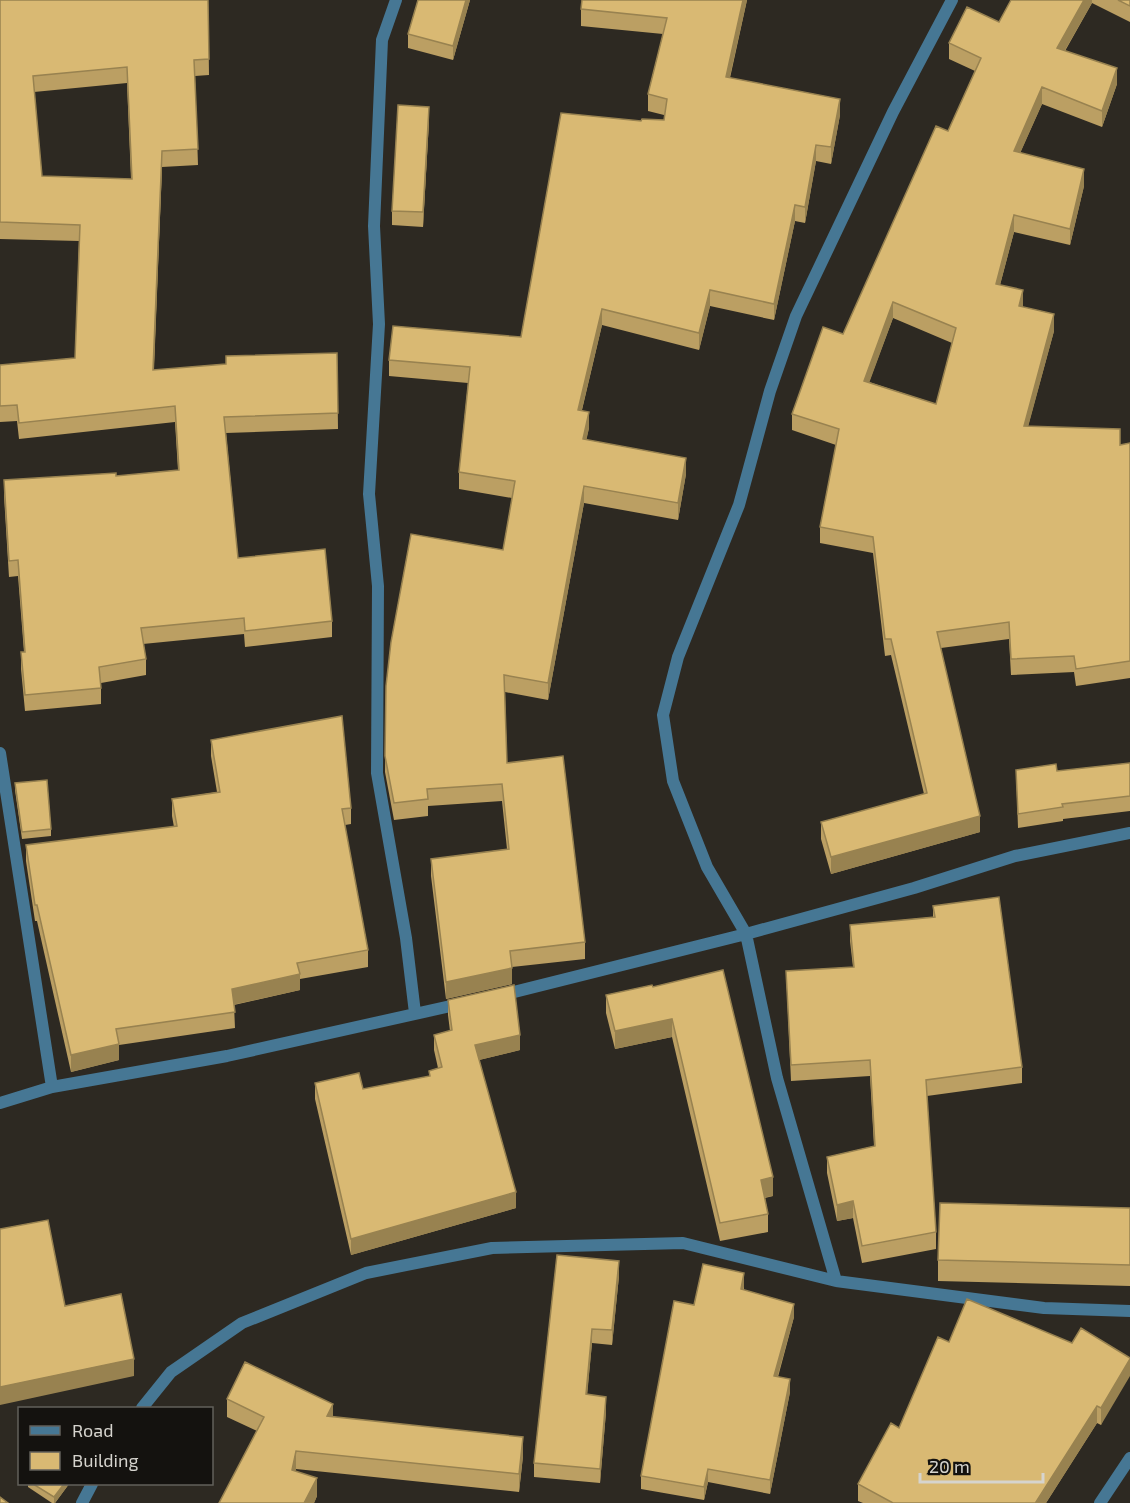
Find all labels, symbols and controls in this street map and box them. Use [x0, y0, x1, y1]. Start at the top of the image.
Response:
legend [18, 1407, 213, 1485]
text: Road [72, 1419, 113, 1441]
scale bar [920, 1446, 1043, 1484]
text: Building [72, 1449, 139, 1471]
text: 20 m [929, 1455, 970, 1477]

